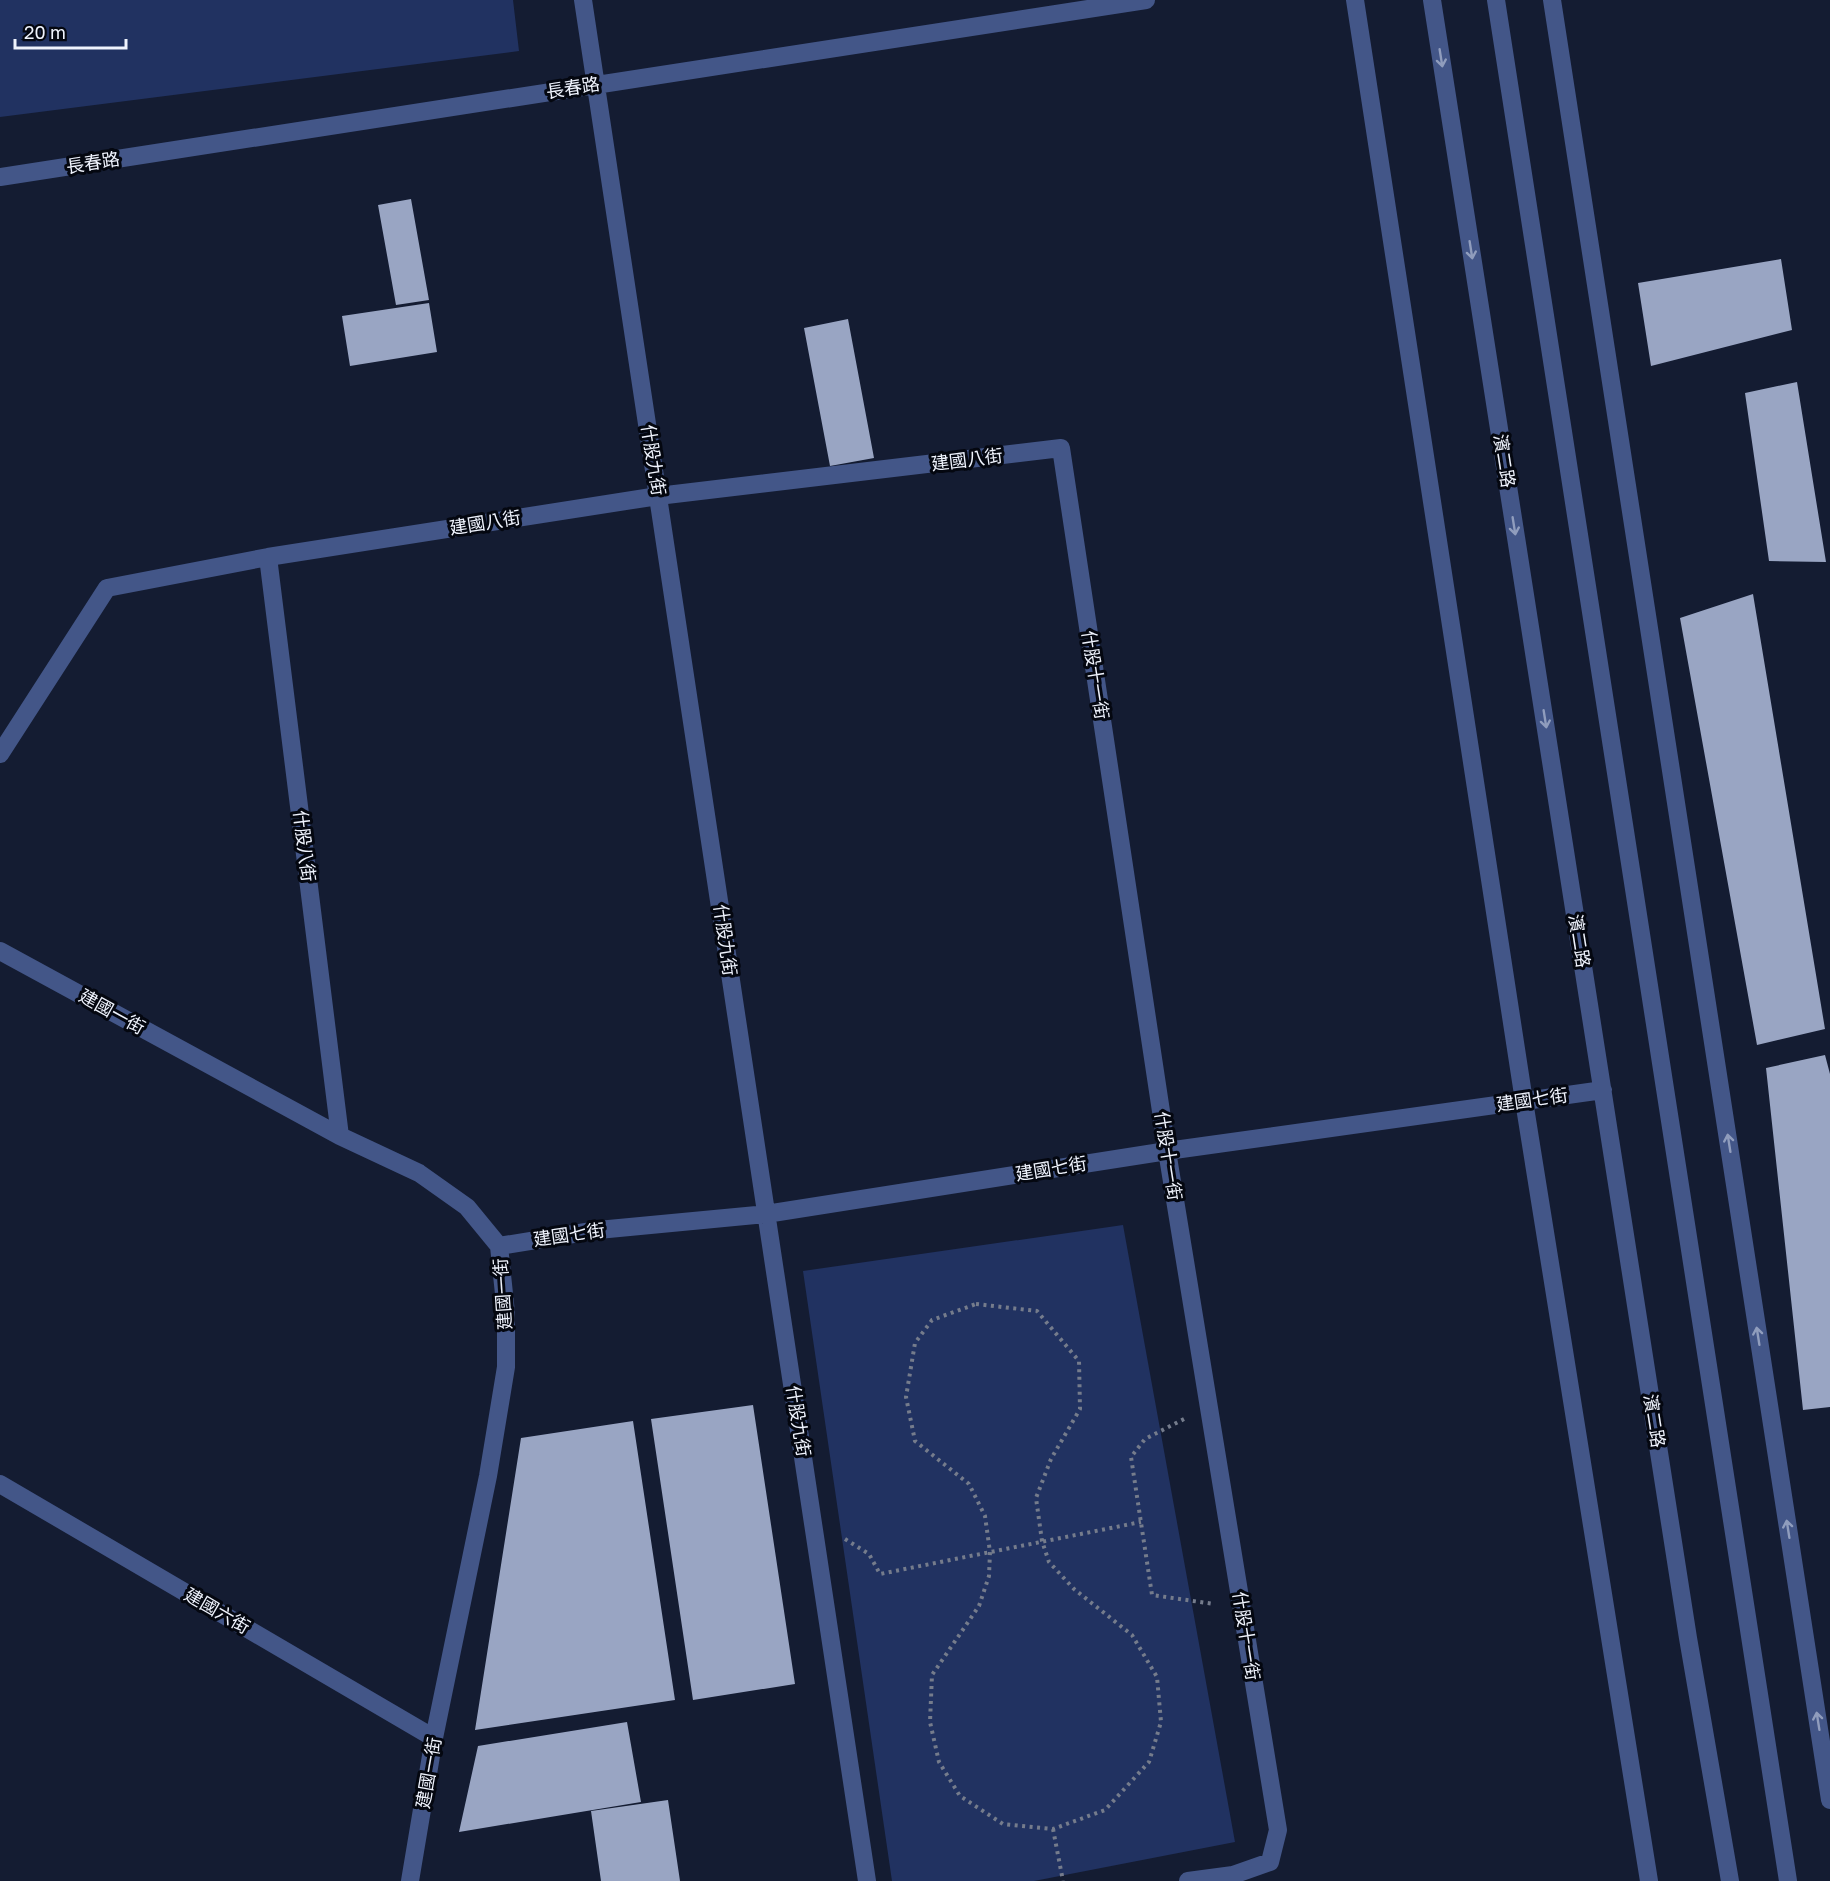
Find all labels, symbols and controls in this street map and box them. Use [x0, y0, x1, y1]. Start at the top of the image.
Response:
scale bar [15, 12, 126, 50]
text: 20 m [24, 21, 66, 43]
one-way arrow [1436, 47, 1447, 67]
street label: 長春路 [544, 72, 601, 102]
street label: 長春路 [64, 147, 121, 177]
one-way arrow [1466, 240, 1477, 260]
street label: 什股九街 [637, 423, 670, 497]
street label: 濱二路 [1490, 432, 1520, 489]
street label: 建國八街 [930, 444, 1004, 474]
street label: 建國八街 [448, 506, 522, 539]
one-way arrow [1509, 516, 1520, 535]
street label: 什股十一街 [1078, 629, 1114, 721]
one-way arrow [1539, 708, 1550, 728]
street label: 什股八街 [290, 809, 320, 883]
street label: 什股九街 [710, 903, 742, 977]
street label: 濱二路 [1565, 912, 1595, 969]
street label: 建國一街 [76, 984, 149, 1038]
street label: 建國七街 [1495, 1083, 1569, 1115]
street label: 什股十一街 [1151, 1110, 1187, 1202]
one-way arrow [1723, 1134, 1734, 1153]
street label: 建國七街 [1014, 1152, 1088, 1185]
street label: 建國七街 [532, 1218, 606, 1250]
street label: 建國一街 [489, 1257, 515, 1331]
one-way arrow [1753, 1326, 1764, 1346]
street label: 什股九街 [782, 1384, 815, 1458]
street label: 濱二路 [1640, 1392, 1670, 1449]
one-way arrow [1783, 1519, 1794, 1539]
street label: 建國六街 [181, 1583, 254, 1638]
street label: 什股十一街 [1229, 1590, 1265, 1682]
one-way arrow [1812, 1712, 1823, 1732]
street label: 建國一街 [411, 1735, 445, 1810]

